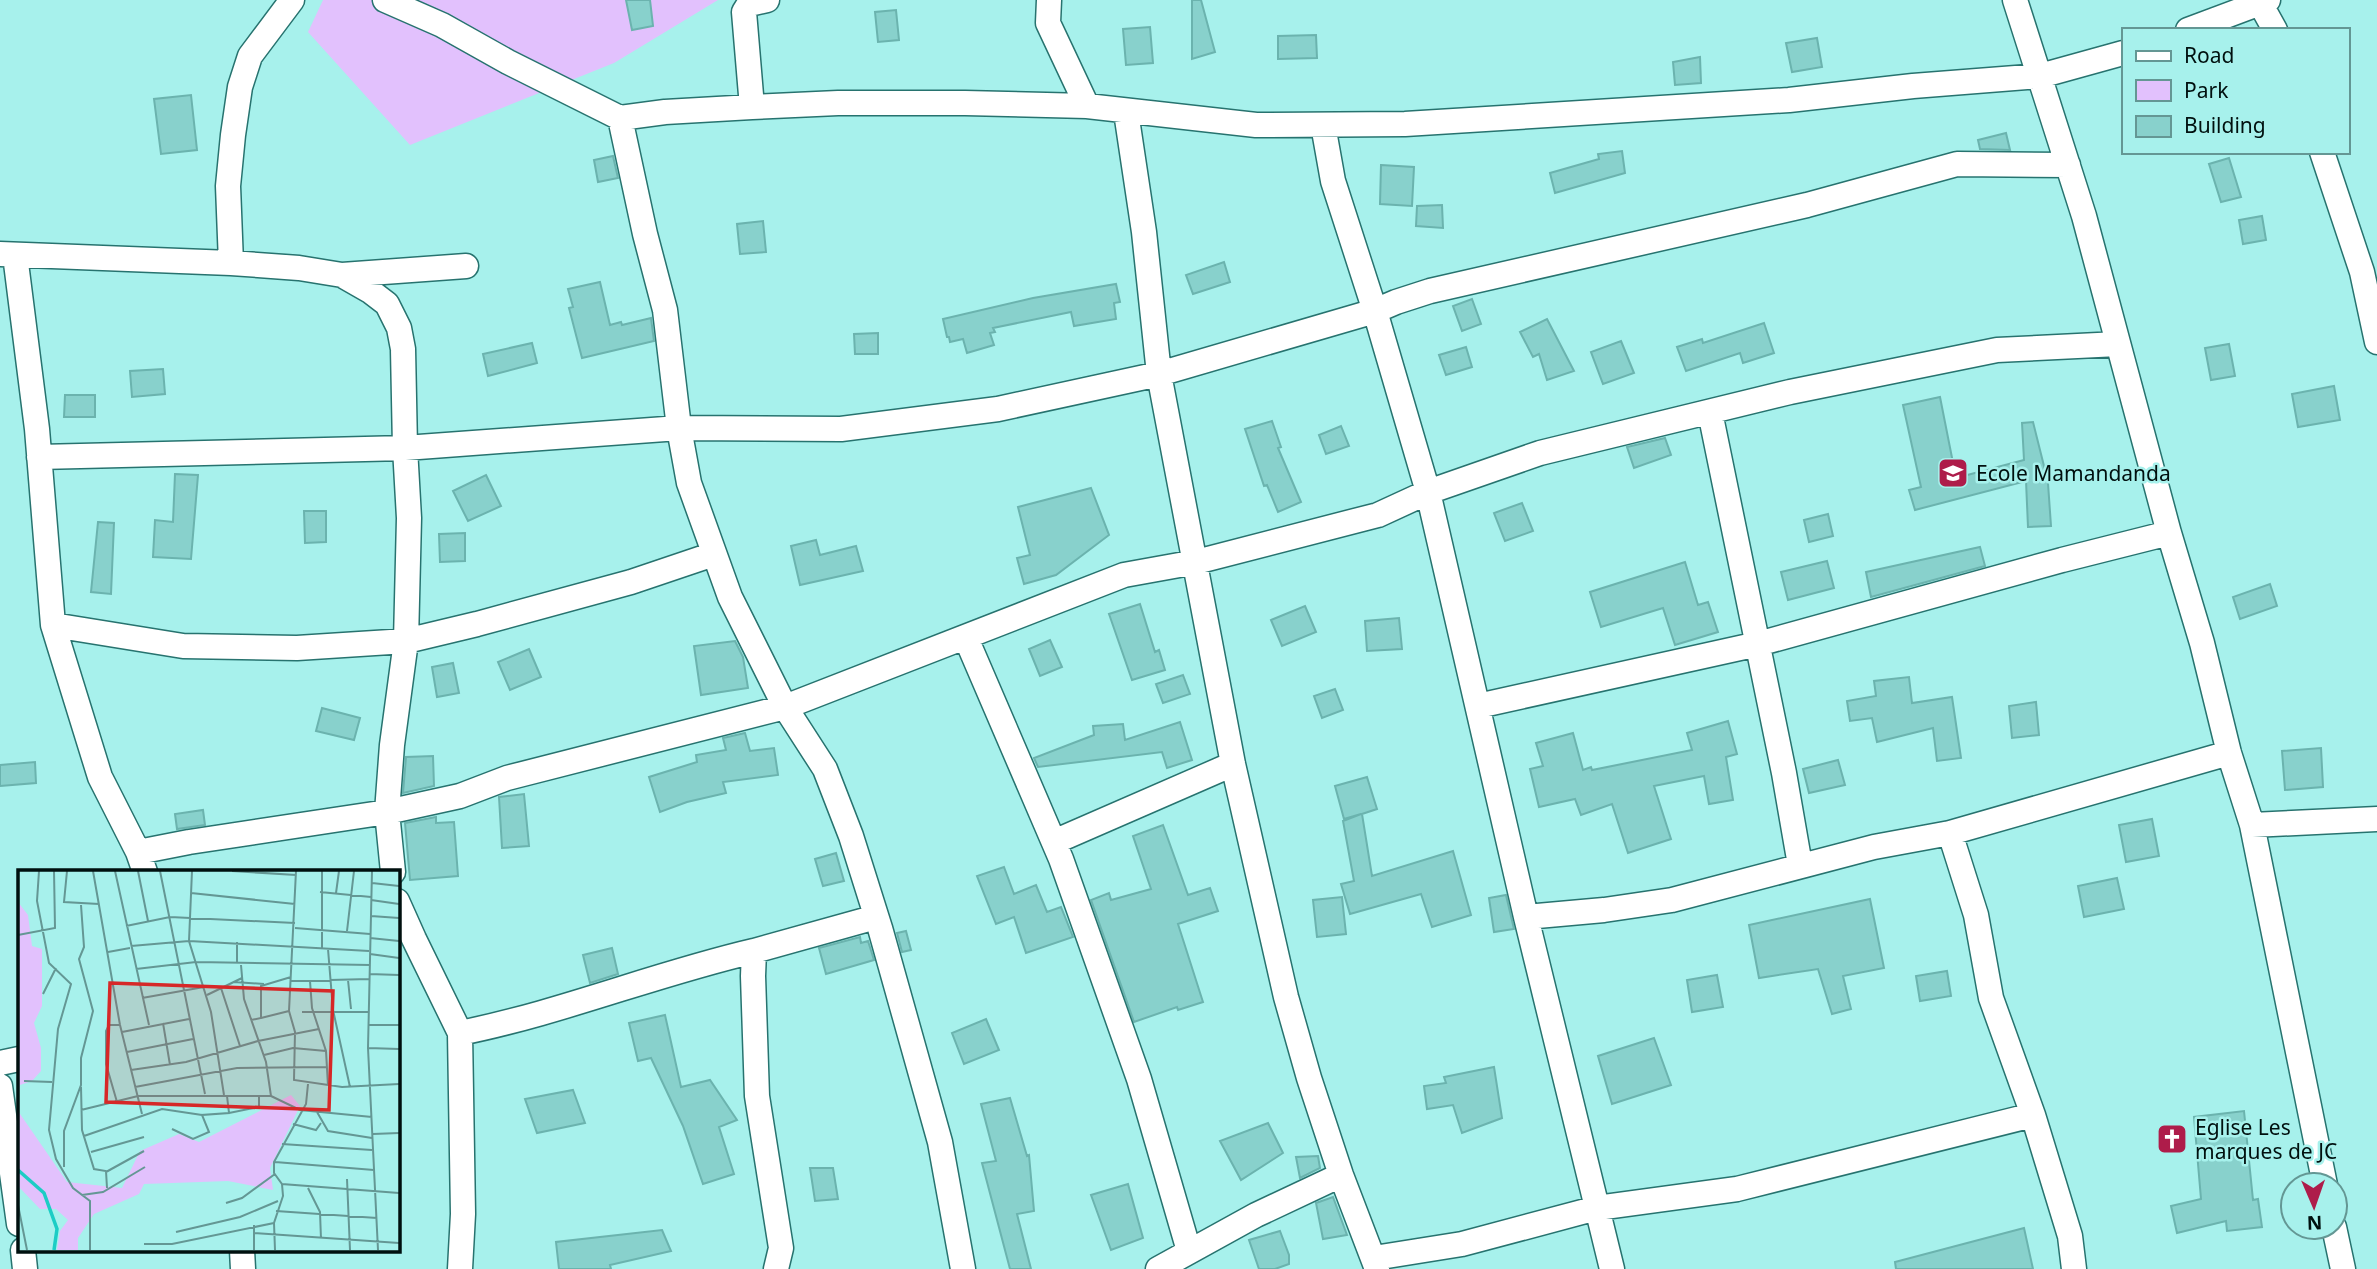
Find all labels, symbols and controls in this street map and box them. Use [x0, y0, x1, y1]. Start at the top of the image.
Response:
legend [2122, 28, 2349, 154]
text: Road [2184, 41, 2234, 69]
text: Park [2184, 76, 2229, 104]
text: Building [2184, 111, 2266, 139]
school or university icon: Ecole Mamandanda [1936, 456, 1970, 490]
place label: Ecole Mamandanda [1976, 459, 2171, 487]
inset map [18, 870, 399, 1252]
place label: Eglise Les marques de JC [2195, 1113, 2337, 1165]
church icon: Eglise Les marques de JC [2155, 1122, 2189, 1156]
north arrow [2279, 1171, 2349, 1241]
text: N [2306, 1210, 2323, 1236]

